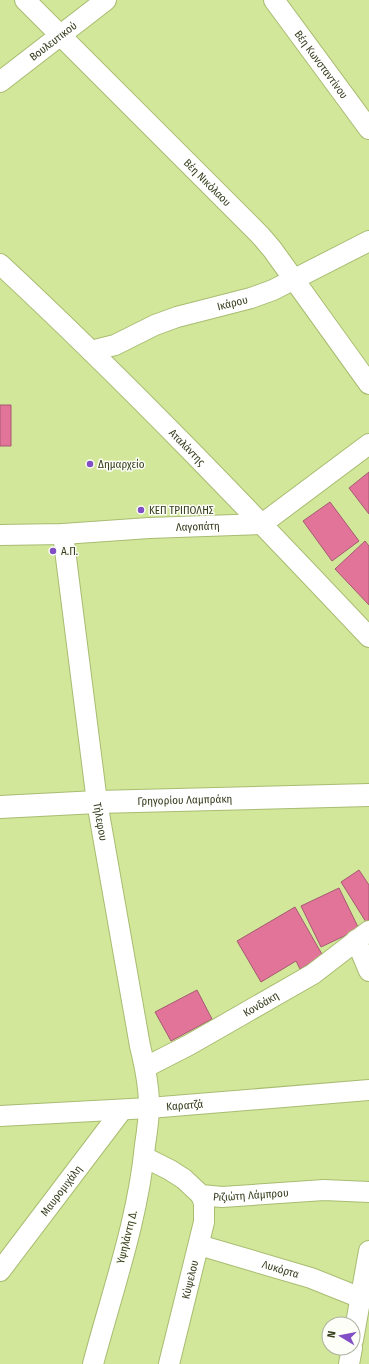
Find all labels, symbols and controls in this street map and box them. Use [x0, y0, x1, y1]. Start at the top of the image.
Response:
street label: Βουλευτικού [27, 19, 79, 63]
street label: Βέη Κωνσταντίνου [292, 28, 351, 101]
street label: Βέη Νικόλαου [181, 156, 234, 209]
street label: Ικάρου [216, 293, 249, 313]
street label: Αταλάντης [166, 426, 208, 469]
place label: Δημαρχείο [98, 458, 145, 471]
marker: Δημαρχείο [85, 459, 95, 469]
place label: ΚΕΠ ΤΡΙΠΟΛΗΣ [149, 504, 214, 517]
marker: ΚΕΠ ΤΡΙΠΟΛΗΣ [136, 505, 146, 515]
street label: Λαγοπάτη [176, 519, 220, 534]
place label: Α.Π. [61, 545, 78, 558]
marker: Α.Π. [48, 546, 58, 556]
street label: Γρηγορίου Λαμπράκη [137, 792, 232, 807]
street label: Τήλεφου [91, 801, 110, 842]
street label: Κονδάκη [241, 989, 281, 1019]
street label: Καρατζά [166, 1097, 204, 1113]
street label: Μαυρομιχάλη [38, 1162, 84, 1219]
street label: Ριζιώτη Λάμπρου [212, 1186, 289, 1204]
street label: Υψηλάντη Δ. [114, 1209, 140, 1265]
street label: Λυκόρτα [260, 1257, 301, 1281]
street label: Κύψελου [179, 1259, 201, 1300]
north arrow [321, 1316, 361, 1356]
text: N [325, 1330, 339, 1339]

